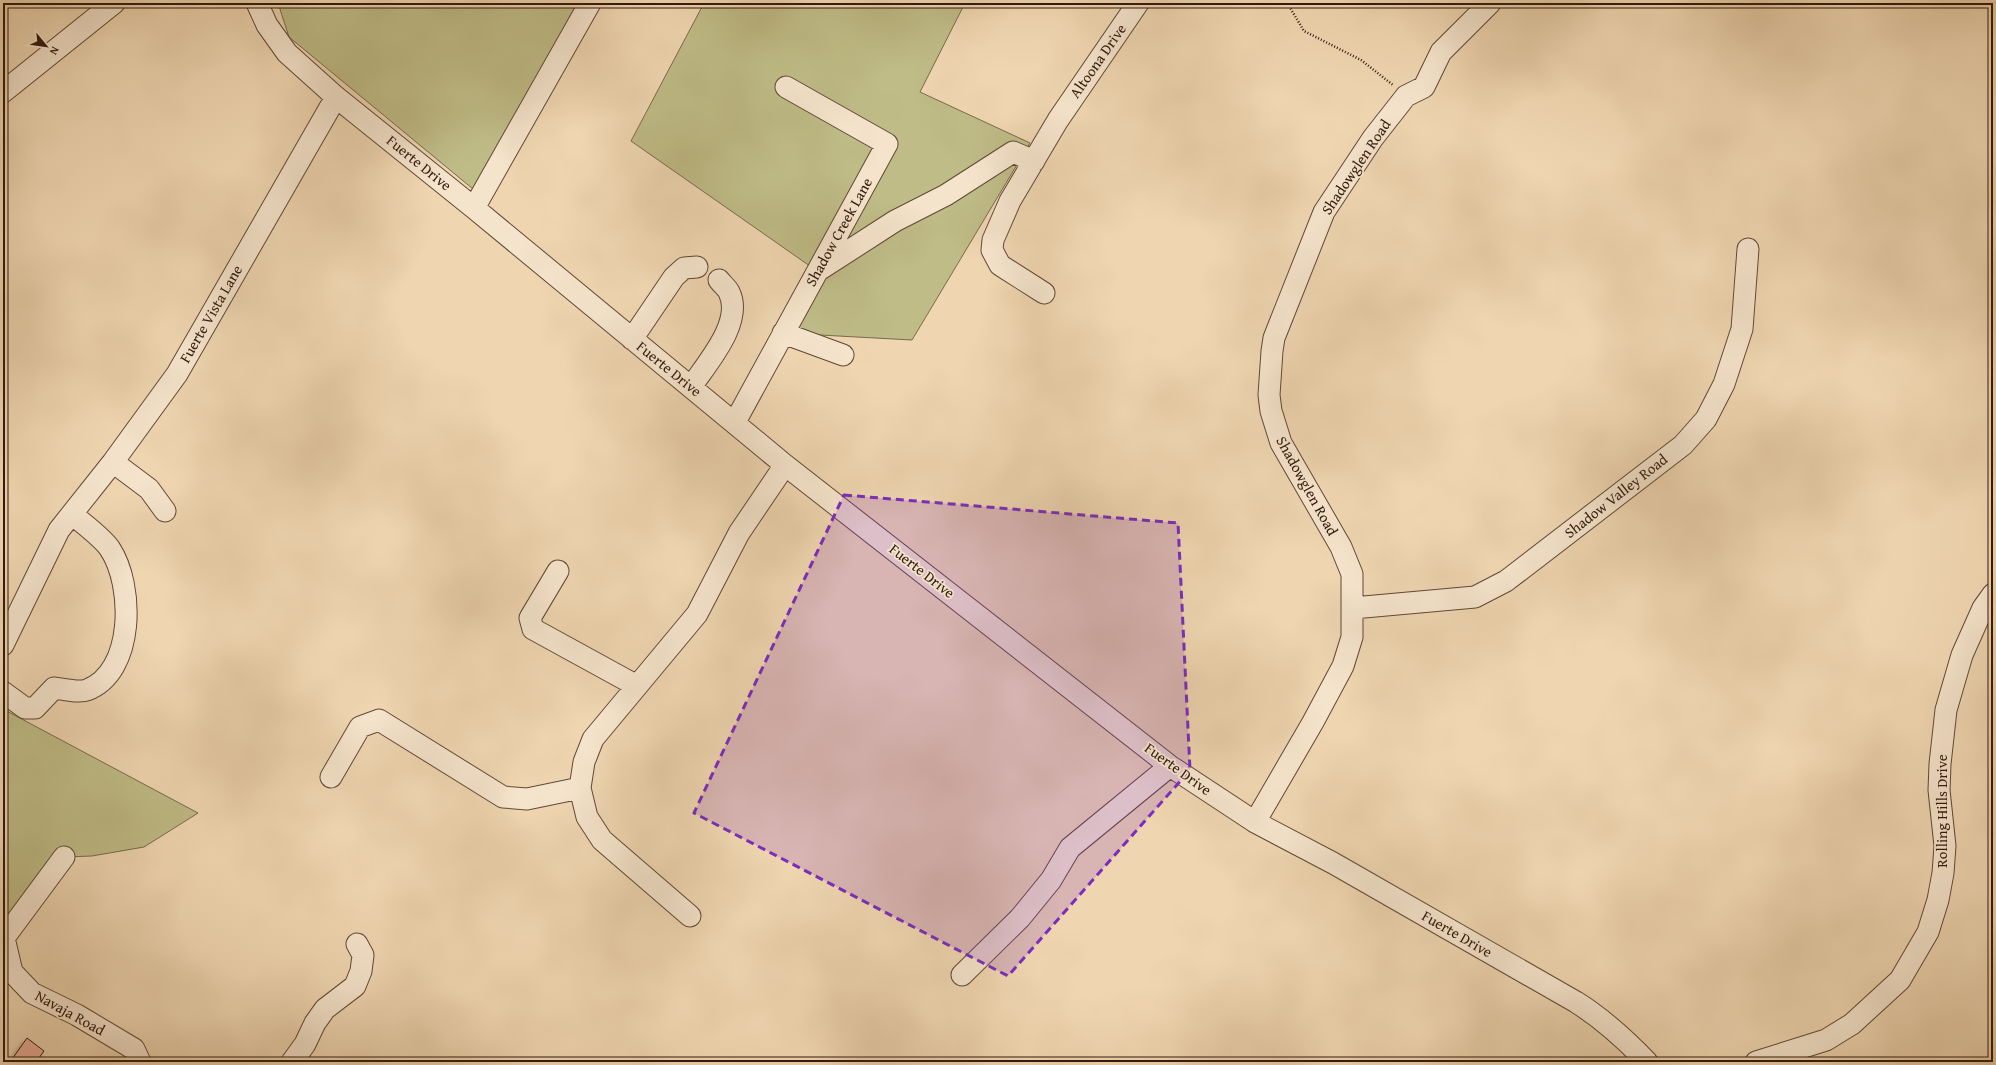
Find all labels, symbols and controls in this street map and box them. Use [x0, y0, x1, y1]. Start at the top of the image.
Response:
street label: Altoona Drive [1064, 19, 1131, 102]
north arrow [26, 26, 66, 66]
text: N [46, 44, 64, 59]
street label: Shadowglen Road [1316, 115, 1395, 218]
street label: Fuerte Drive [382, 130, 456, 195]
street label: Shadow Creek Lane [800, 174, 877, 290]
street label: Fuerte Vista Lane [174, 261, 247, 367]
street label: Fuerte Drive [632, 336, 706, 401]
street label: Shadowglen Road [1271, 432, 1343, 539]
street label: Shadow Valley Road [1560, 449, 1672, 543]
street label: Fuerte Drive [885, 538, 959, 603]
street label: Fuerte Drive [1141, 737, 1216, 800]
street label: Rolling Hills Drive [1931, 754, 1952, 868]
street label: Fuerte Drive [1418, 905, 1496, 962]
street label: Navaja Road [32, 985, 109, 1040]

